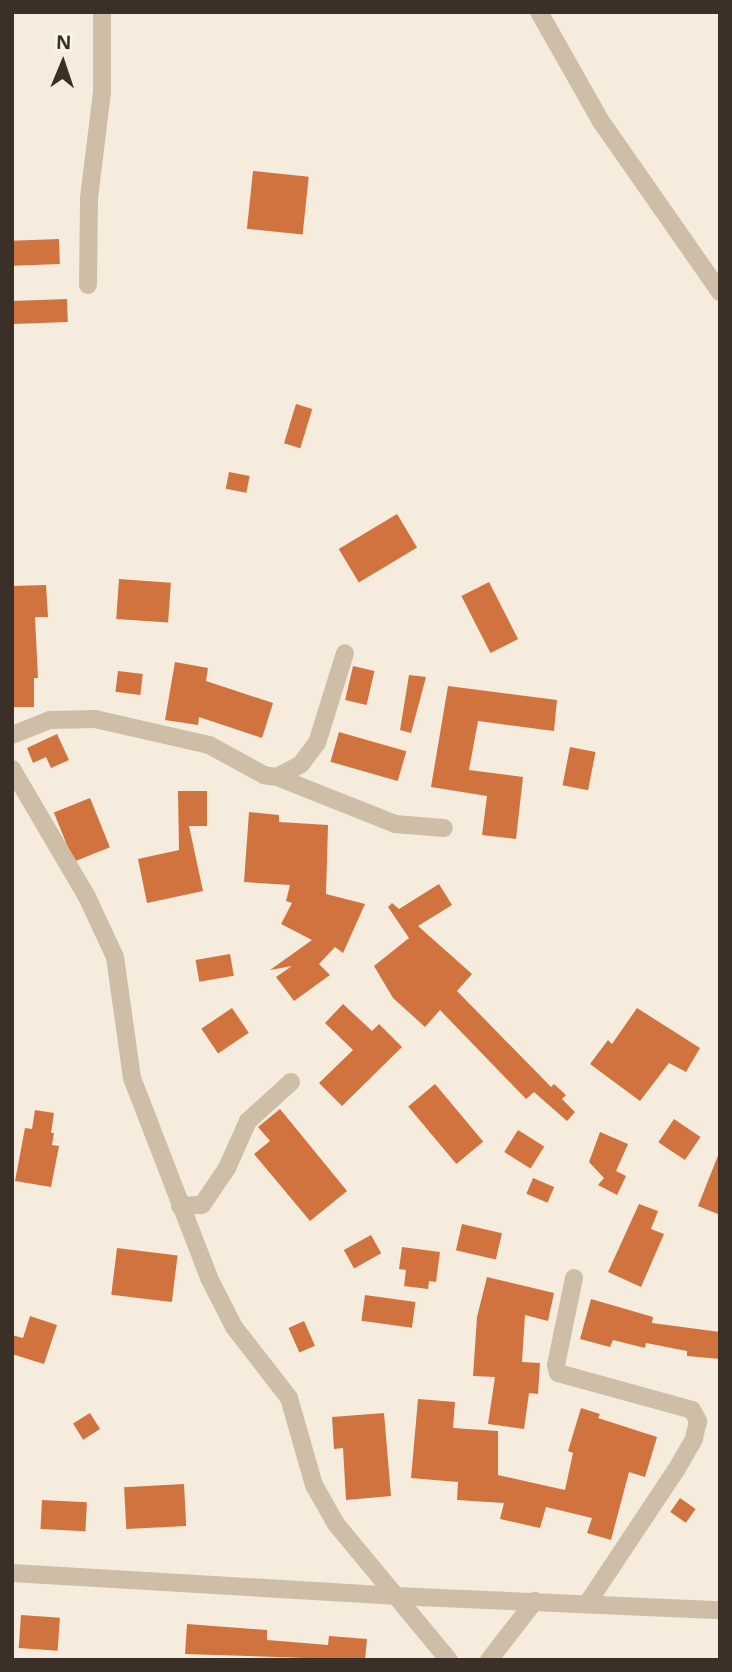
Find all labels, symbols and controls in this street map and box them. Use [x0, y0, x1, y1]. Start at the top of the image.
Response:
north arrow [28, 28, 98, 98]
text: N [56, 29, 72, 55]

